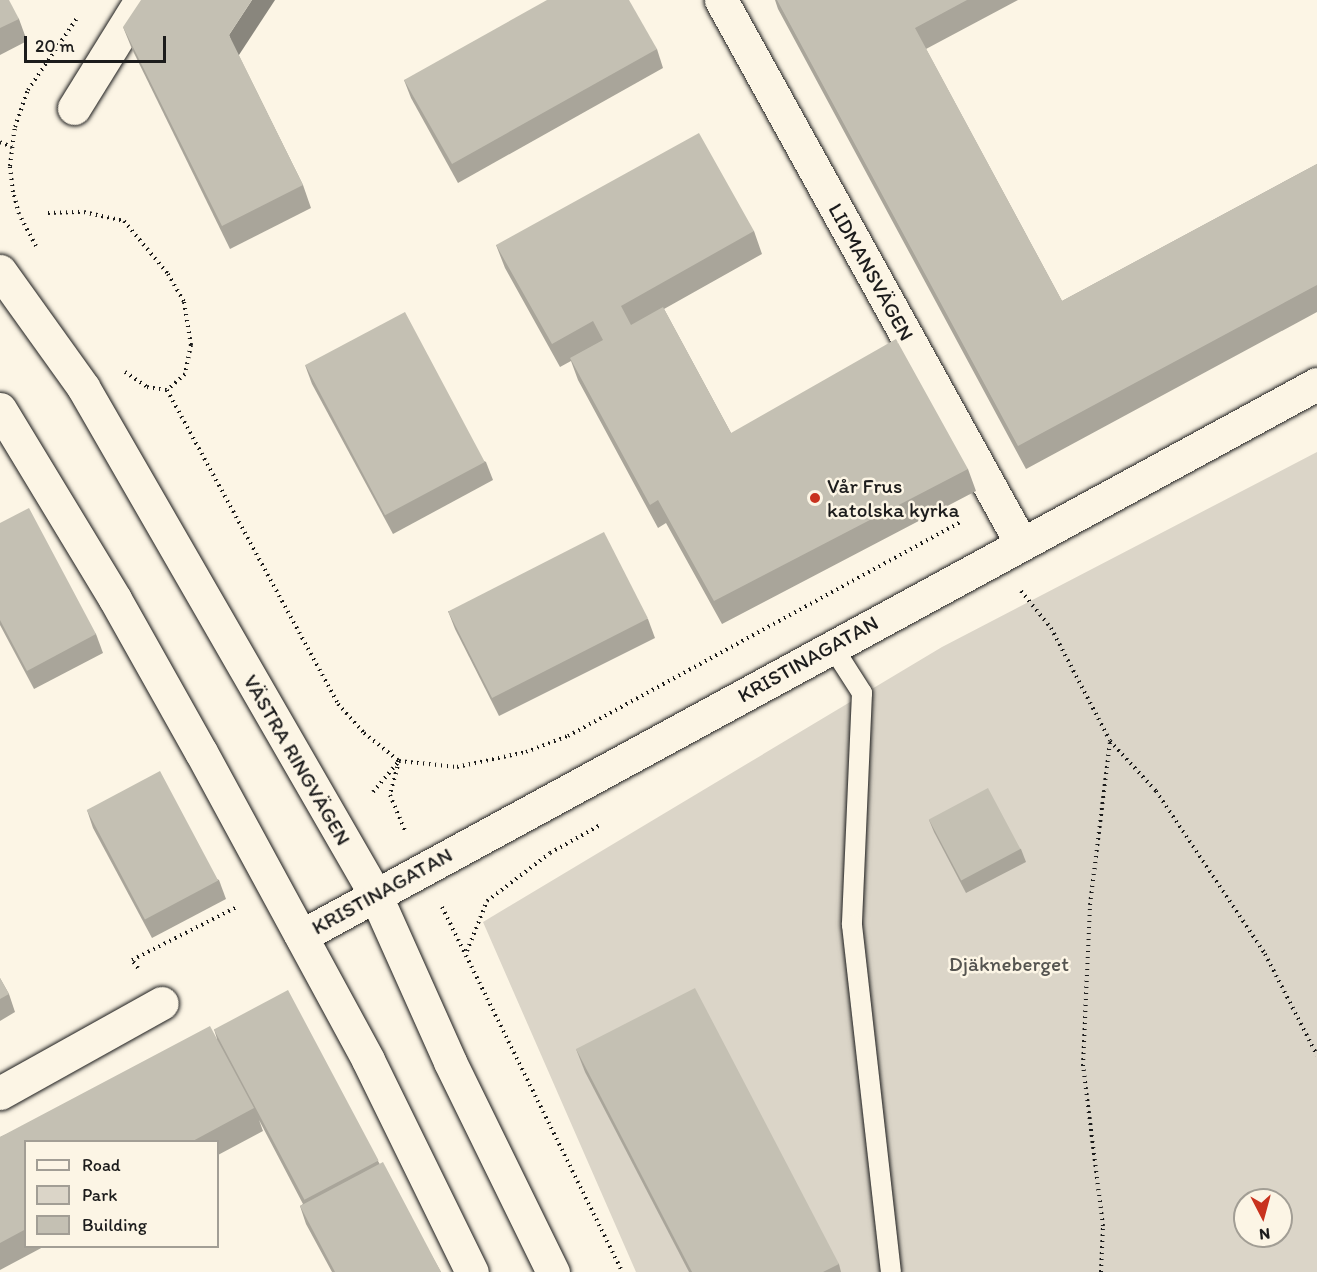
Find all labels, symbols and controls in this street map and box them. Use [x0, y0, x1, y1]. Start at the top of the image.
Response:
scale bar [27, 24, 170, 62]
text: 20 m [35, 35, 75, 57]
street label: LIDMANSVÄGEN [823, 199, 919, 345]
place label: Vår Frus katolska kyrka [827, 473, 960, 523]
marker: Vår Frus katolska kyrka [808, 491, 822, 505]
street label: KRISTINAGATAN [733, 610, 883, 708]
street label: VÄSTRA RINGVÄGEN [237, 669, 357, 851]
street label: KRISTINAGATAN [307, 842, 457, 940]
park label: Djäkneberget [949, 951, 1069, 977]
legend [24, 1140, 219, 1248]
text: Road [82, 1154, 121, 1176]
text: Park [82, 1184, 117, 1206]
north arrow [1233, 1188, 1293, 1248]
text: Building [82, 1214, 147, 1236]
text: N [1258, 1224, 1271, 1244]

